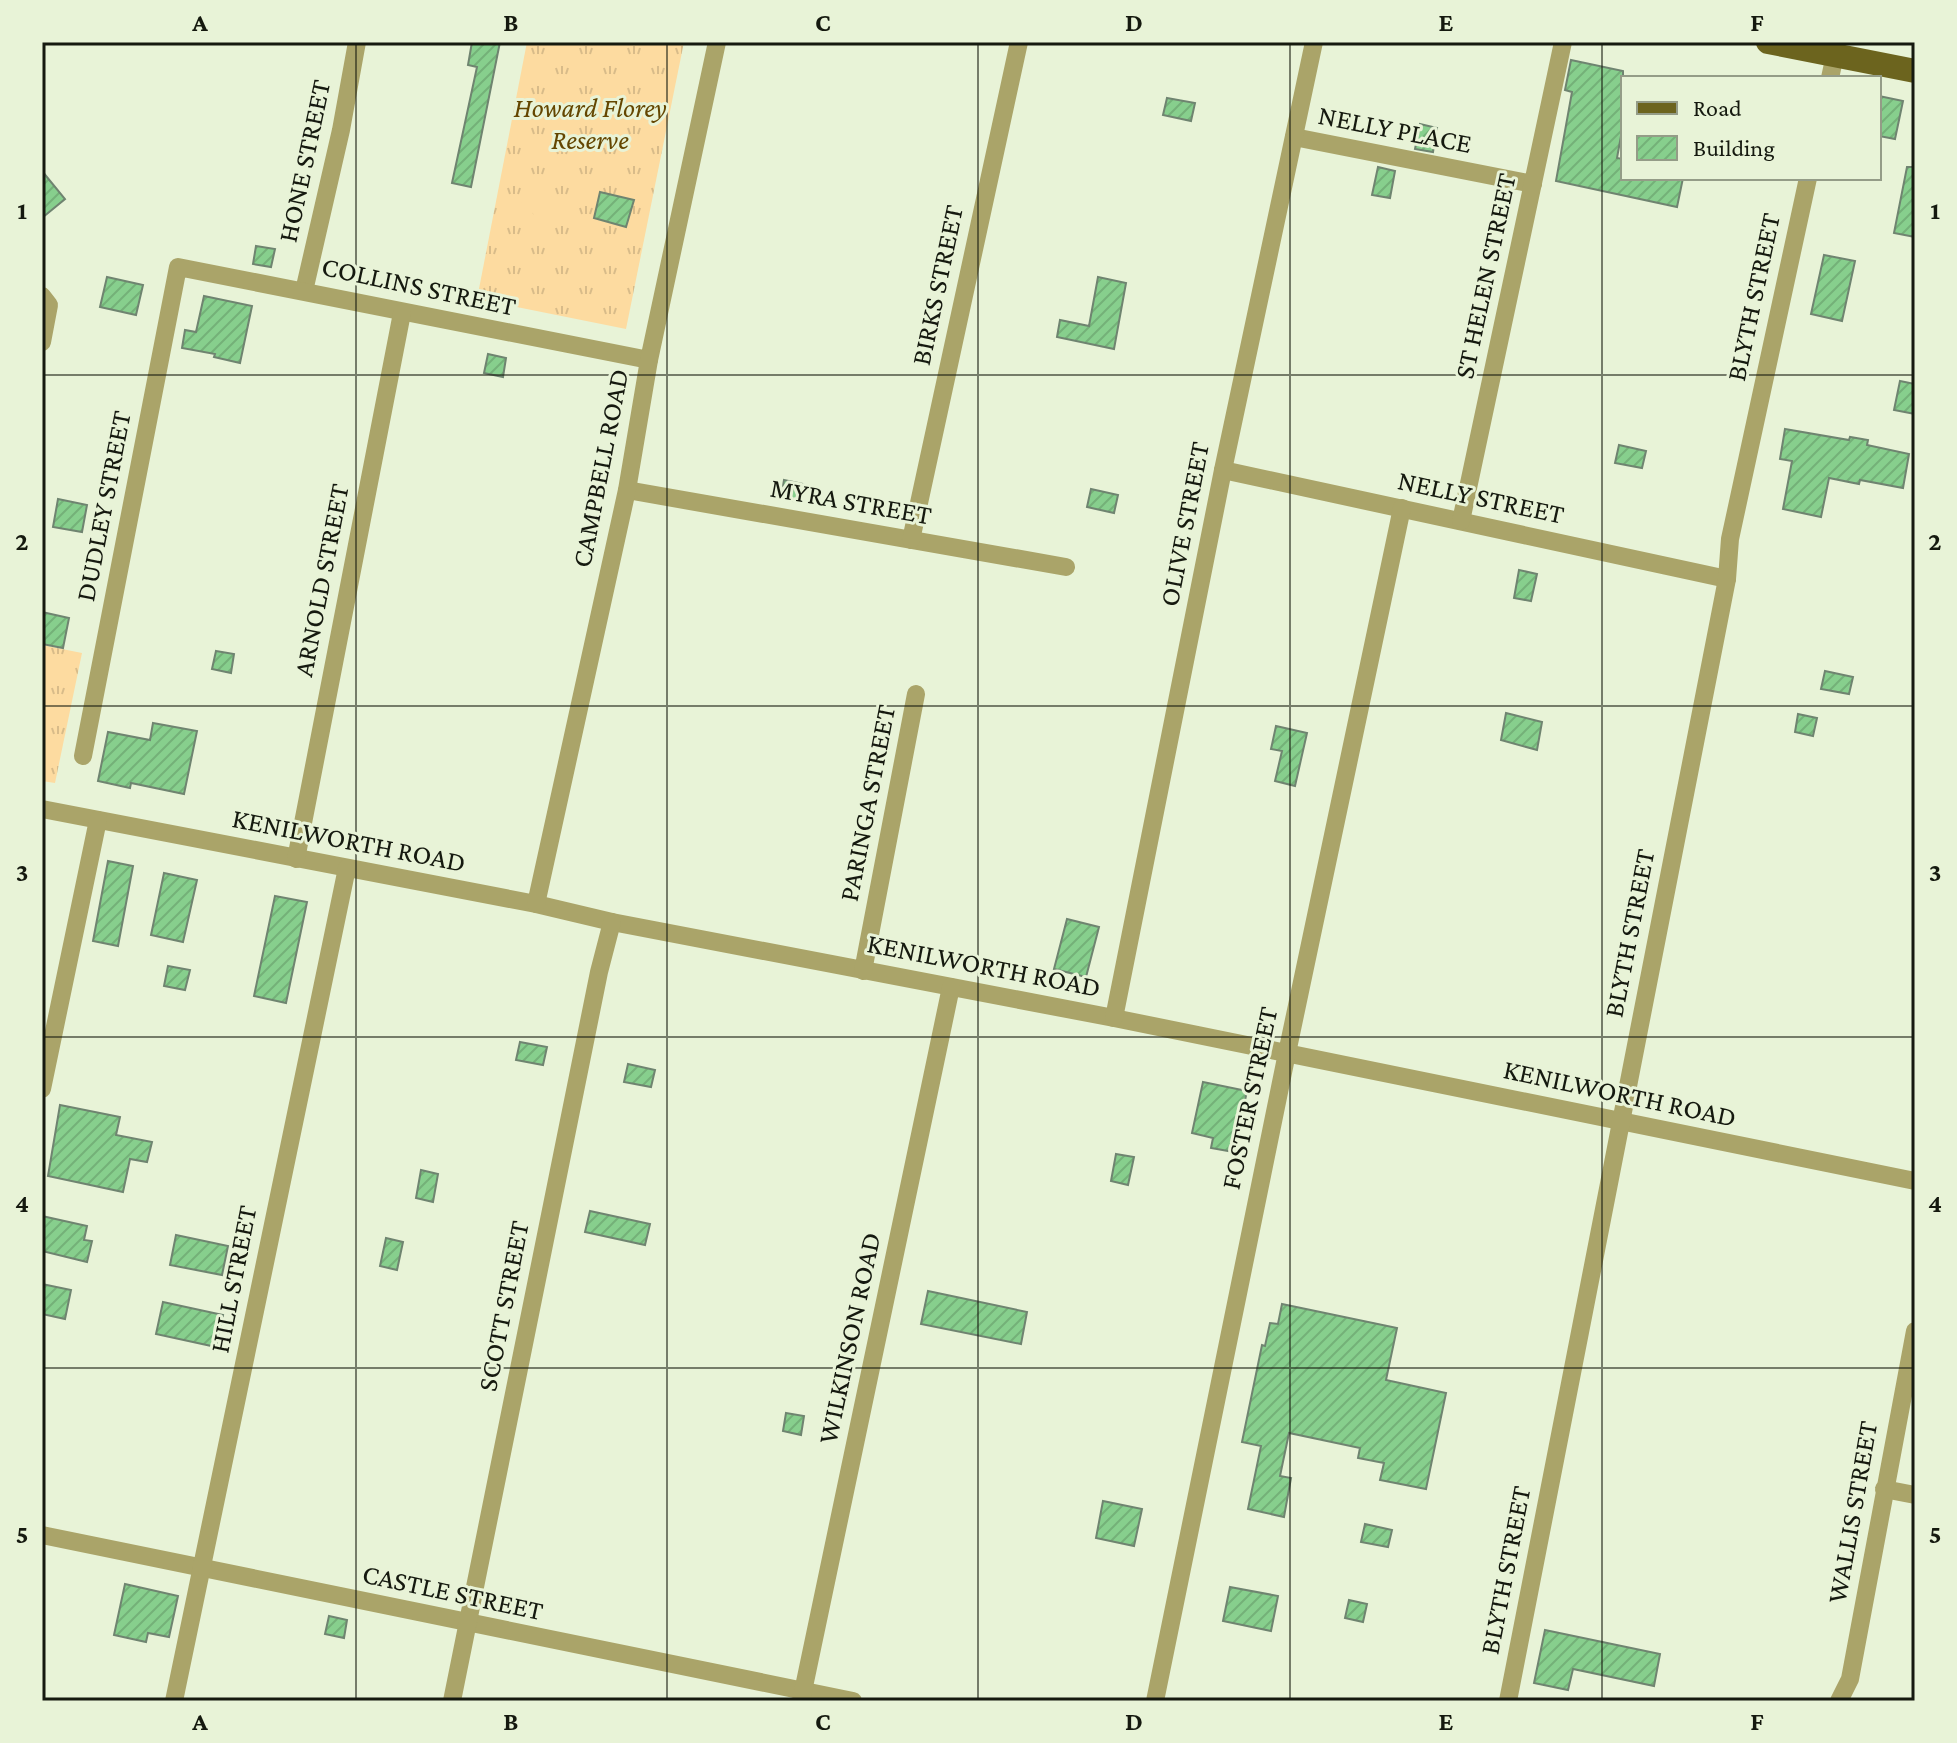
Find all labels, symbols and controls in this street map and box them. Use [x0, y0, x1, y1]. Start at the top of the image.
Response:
text: A [191, 8, 208, 37]
text: B [503, 8, 519, 37]
text: C [815, 8, 831, 37]
text: D [1125, 8, 1143, 37]
text: E [1439, 8, 1454, 37]
text: F [1750, 8, 1764, 37]
legend [1621, 76, 1881, 180]
street label: HONE STREET [272, 77, 336, 245]
park label: Howard Florey Reserve [513, 92, 667, 155]
text: Road [1693, 94, 1742, 121]
street label: NELLY PLACE [1316, 99, 1474, 159]
text: Building [1693, 134, 1775, 161]
street label: ST HELEN STREET [1448, 170, 1522, 382]
text: 1 [17, 196, 27, 225]
text: 1 [1930, 196, 1940, 225]
street label: BIRKS STREET [905, 202, 969, 368]
street label: BLYTH STREET [1720, 210, 1786, 384]
street label: COLLINS STREET [319, 250, 519, 322]
street label: CAMPBELL ROAD [566, 366, 634, 570]
street label: DUDLEY STREET [69, 408, 137, 604]
street label: OLIVE STREET [1153, 439, 1215, 609]
street label: NELLY STREET [1395, 464, 1567, 530]
street label: MYRA STREET [768, 472, 934, 530]
street label: ARNOLD STREET [287, 481, 355, 679]
text: 2 [15, 527, 29, 556]
text: 2 [1928, 527, 1942, 556]
street label: PARINGA STREET [833, 702, 901, 904]
street label: KENILWORTH ROAD [230, 802, 468, 878]
street label: BLYTH STREET [1597, 846, 1661, 1020]
text: 3 [16, 858, 28, 887]
text: 3 [1929, 858, 1941, 887]
street label: KENILWORTH ROAD [865, 927, 1103, 1003]
street label: FOSTER STREET [1215, 1004, 1283, 1192]
street label: KENILWORTH ROAD [1501, 1053, 1739, 1133]
text: 4 [15, 1189, 29, 1218]
text: 4 [1928, 1189, 1942, 1218]
street label: HILL STREET [204, 1203, 262, 1355]
street label: SCOTT STREET [471, 1218, 535, 1394]
street label: WILKINSON ROAD [811, 1230, 887, 1446]
street label: WALLIS STREET [1821, 1418, 1883, 1606]
street label: BLYTH STREET [1473, 1483, 1537, 1657]
text: 5 [16, 1520, 28, 1549]
text: 5 [1929, 1520, 1941, 1549]
street label: CASTLE STREET [360, 1558, 546, 1626]
text: A [191, 1707, 208, 1736]
text: B [503, 1707, 519, 1736]
text: C [815, 1707, 831, 1736]
text: D [1125, 1707, 1143, 1736]
text: E [1439, 1707, 1454, 1736]
text: F [1750, 1707, 1764, 1736]

